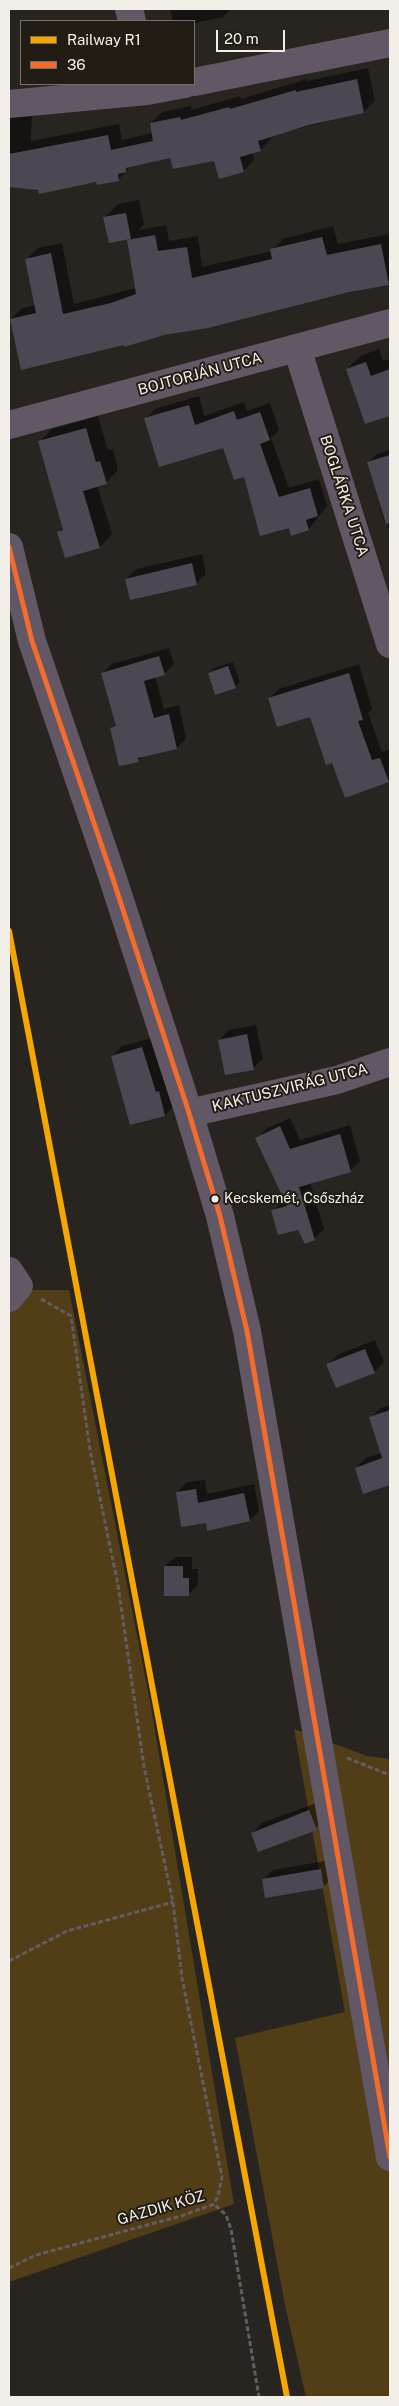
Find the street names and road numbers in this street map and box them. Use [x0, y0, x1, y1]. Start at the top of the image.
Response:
street label: BOJTORJÁN UTCA [136, 349, 264, 399]
street label: BOGLÁRKA UTCA [316, 433, 372, 559]
street label: KAKTUSZVIRÁG UTCA [210, 1060, 370, 1116]
street label: GAZDIK KÖZ [115, 2187, 207, 2229]

